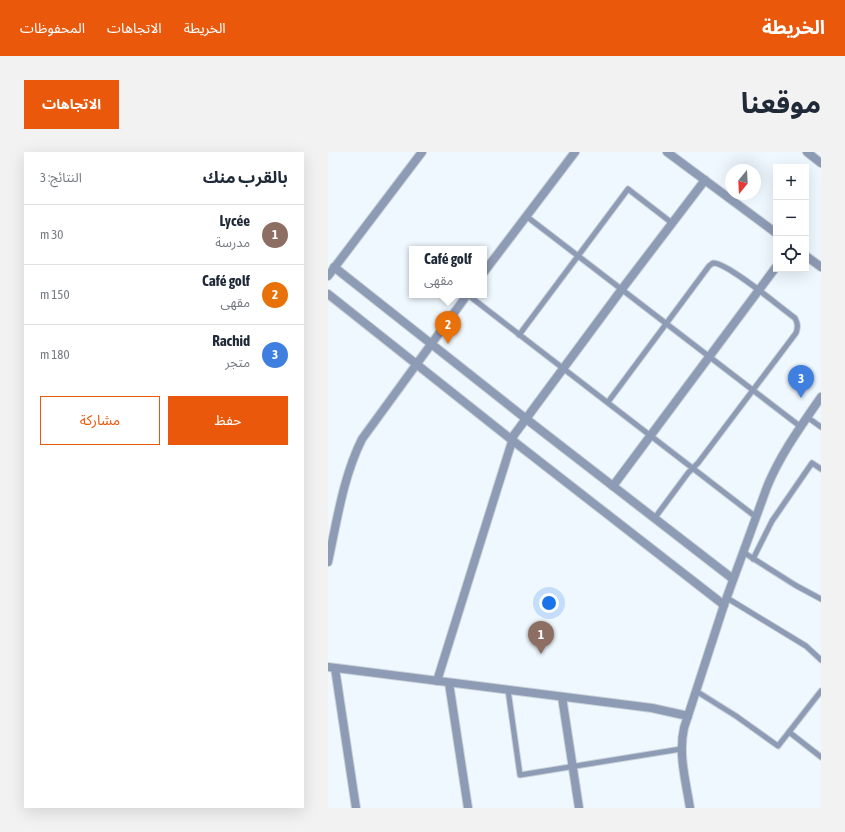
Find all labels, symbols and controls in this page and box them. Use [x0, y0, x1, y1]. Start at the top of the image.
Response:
text: الخريطة [762, 16, 825, 38]
text: المحفوظات [20, 20, 85, 36]
text: الاتجاهات [107, 20, 162, 36]
text: الخريطة [184, 20, 226, 36]
button: الاتجاهات [24, 80, 119, 129]
text: موقعنا [741, 87, 821, 119]
north arrow [725, 164, 761, 200]
map controls [773, 164, 809, 272]
button: + [773, 164, 809, 200]
text: بالقرب منك [203, 167, 288, 187]
text: النتائج: 3 [40, 170, 82, 185]
button: − [773, 200, 809, 236]
text: Lycée [220, 212, 250, 229]
text: 30 m [40, 227, 63, 242]
text: 1 [272, 227, 278, 242]
text: مدرسة [215, 235, 250, 250]
button: locate [773, 236, 809, 272]
popup [409, 246, 487, 298]
text: Café golf [424, 250, 472, 267]
text: Café golf [202, 272, 250, 289]
text: مقهى [424, 273, 453, 288]
text: 150 m [40, 287, 70, 302]
text: 2 [272, 287, 278, 302]
text: مقهى [221, 295, 250, 310]
pin: 2 [435, 311, 461, 344]
text: Rachid [212, 332, 250, 349]
text: 180 m [40, 347, 70, 362]
text: 3 [272, 347, 278, 362]
text: متجر [225, 355, 250, 370]
pin: 3 [788, 365, 814, 398]
button: مشاركة [40, 396, 160, 445]
button: حفظ [168, 396, 288, 445]
your location [539, 593, 559, 613]
pin: 1 [528, 621, 554, 654]

